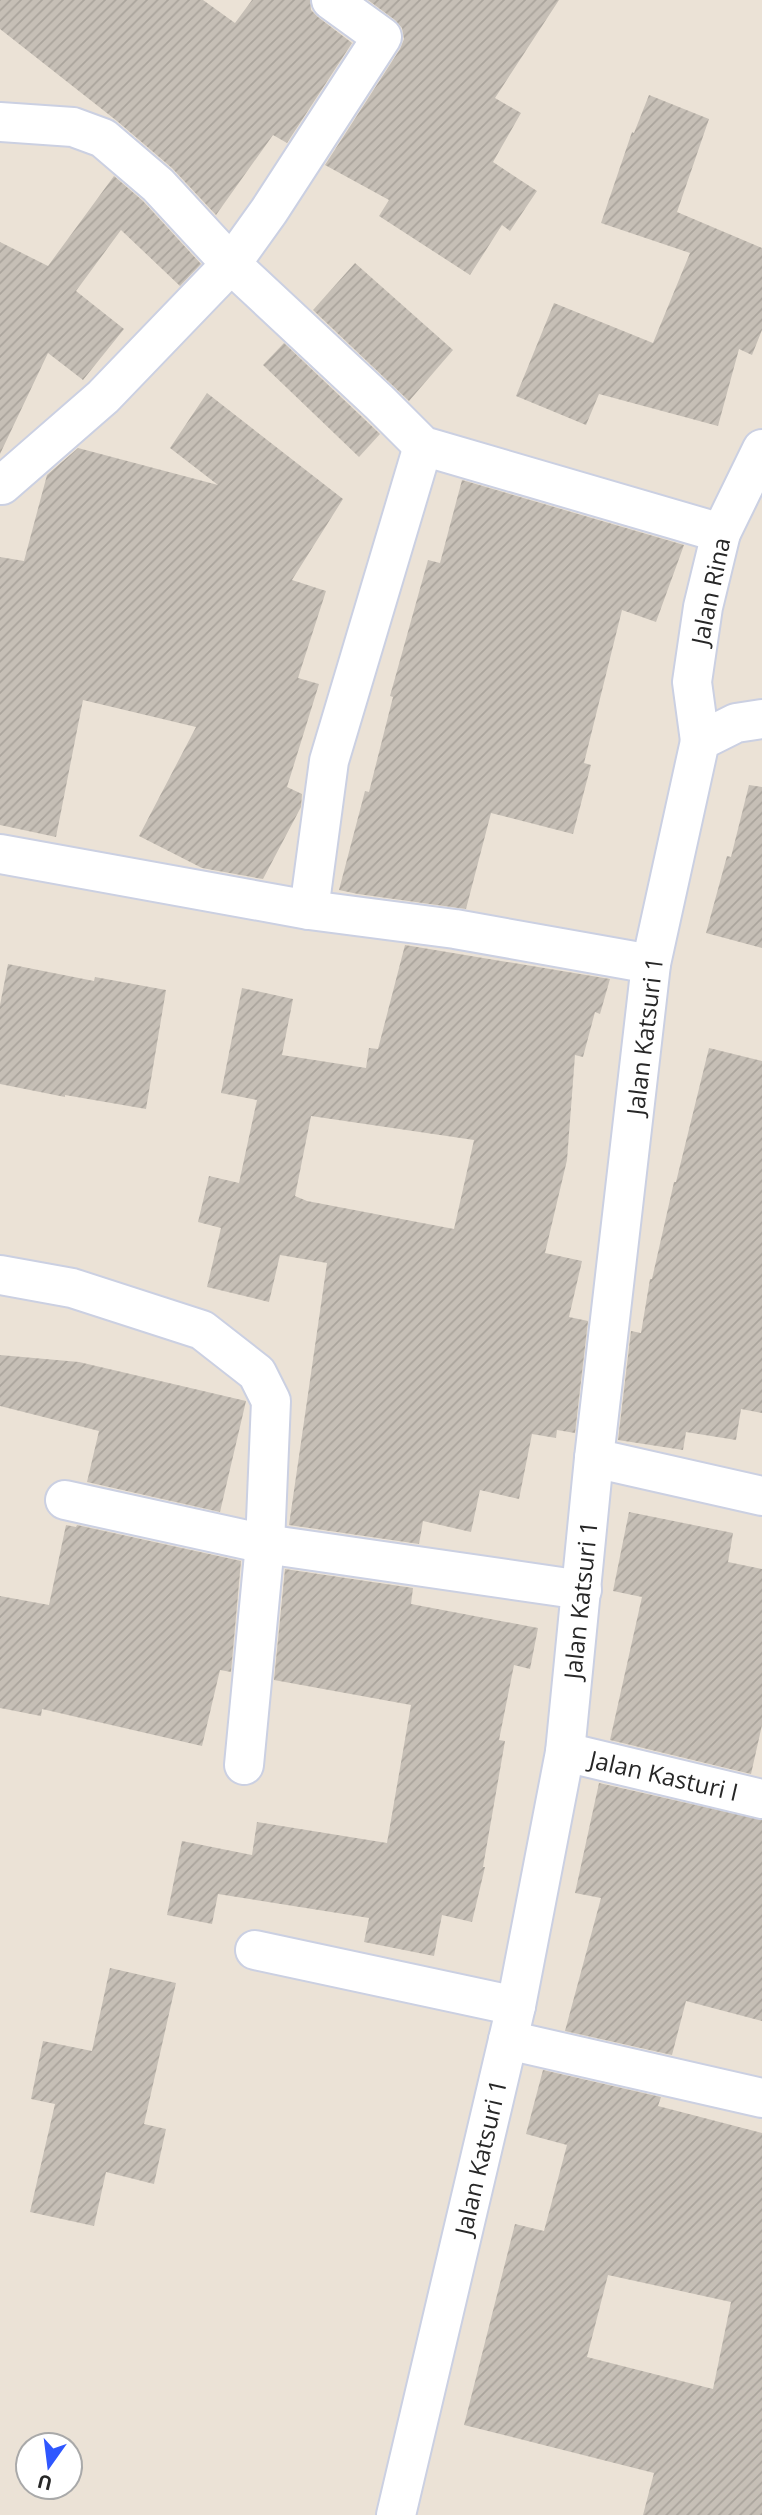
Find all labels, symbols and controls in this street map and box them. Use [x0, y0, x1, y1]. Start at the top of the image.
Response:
street label: Jalan Rina [682, 534, 737, 650]
street label: Jalan Katsuri 1 [618, 955, 670, 1119]
street label: Jalan Katsuri 1 [555, 1519, 605, 1683]
street label: Jalan Kasturi I [584, 1741, 742, 1808]
street label: Jalan Katsuri 1 [446, 2076, 514, 2240]
north arrow [14, 2431, 84, 2501]
text: U [35, 2468, 55, 2497]

